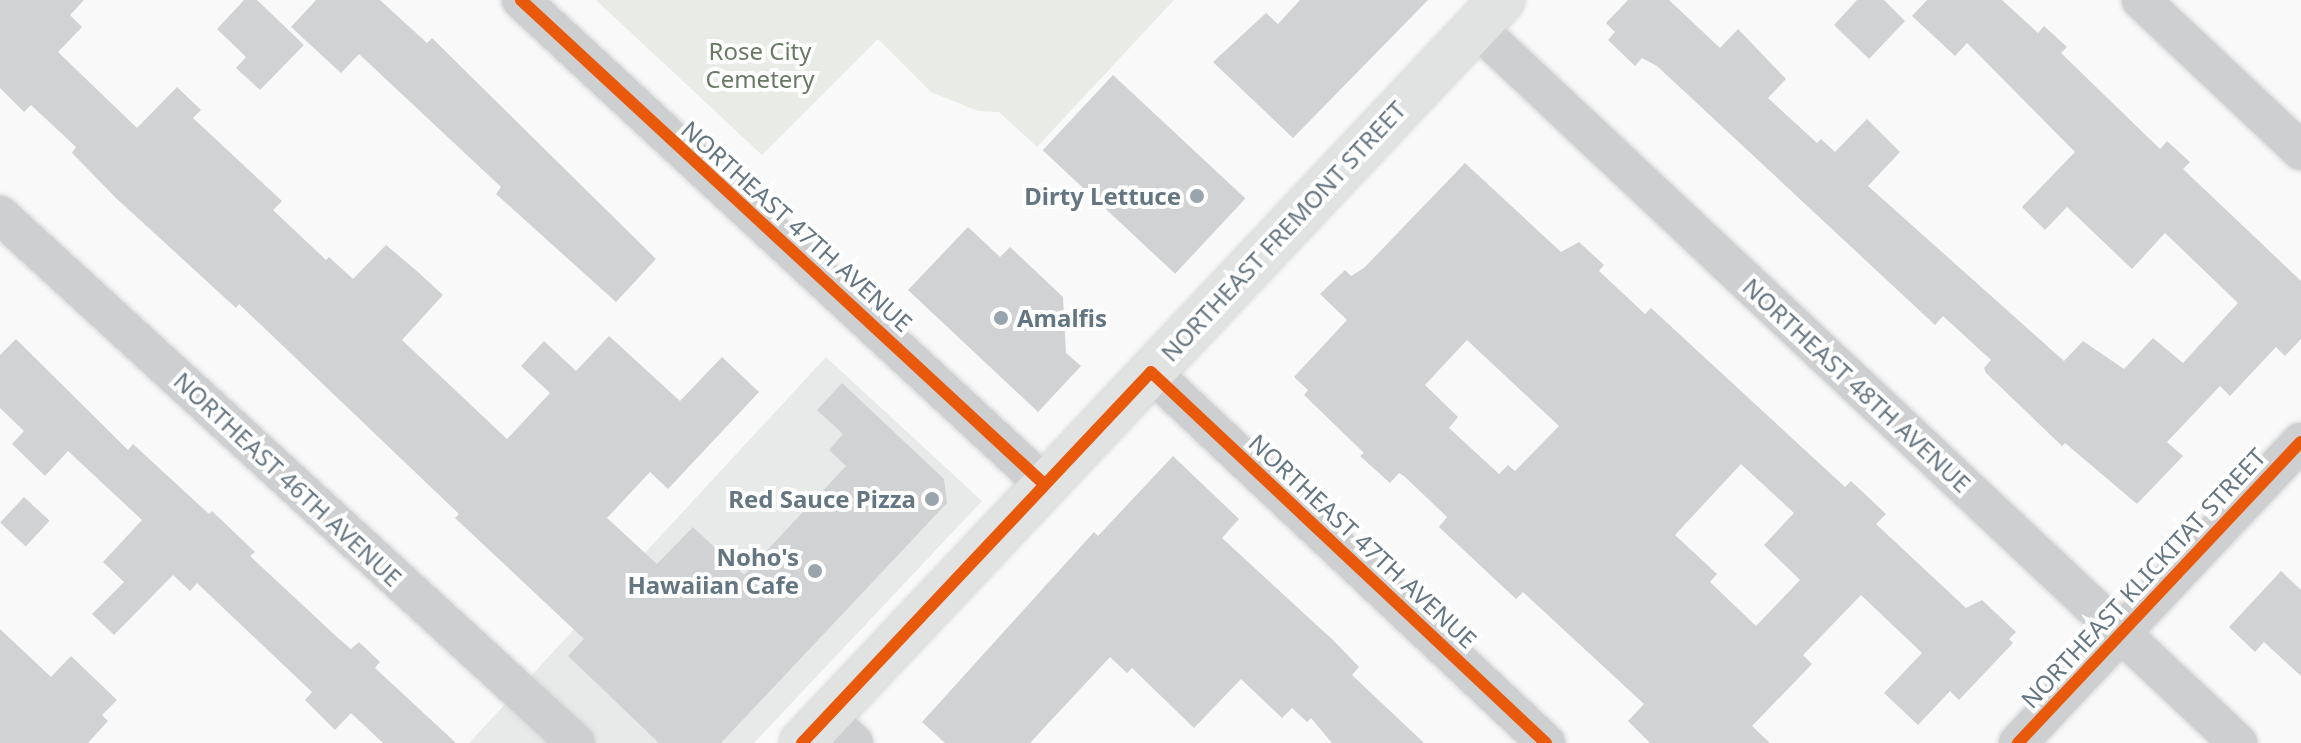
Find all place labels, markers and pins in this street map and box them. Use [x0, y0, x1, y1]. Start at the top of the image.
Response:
place label: Dirty Lettuce [1024, 182, 1181, 210]
marker: Dirty Lettuce [1188, 187, 1206, 205]
place label: Amalfis [1017, 304, 1107, 332]
marker: Amalfis [992, 309, 1010, 327]
place label: Red Sauce Pizza [728, 485, 916, 513]
marker: Red Sauce Pizza [923, 490, 941, 508]
place label: Noho's Hawaiian Cafe [627, 543, 799, 599]
marker: Noho's Hawaiian Cafe [806, 562, 824, 580]

